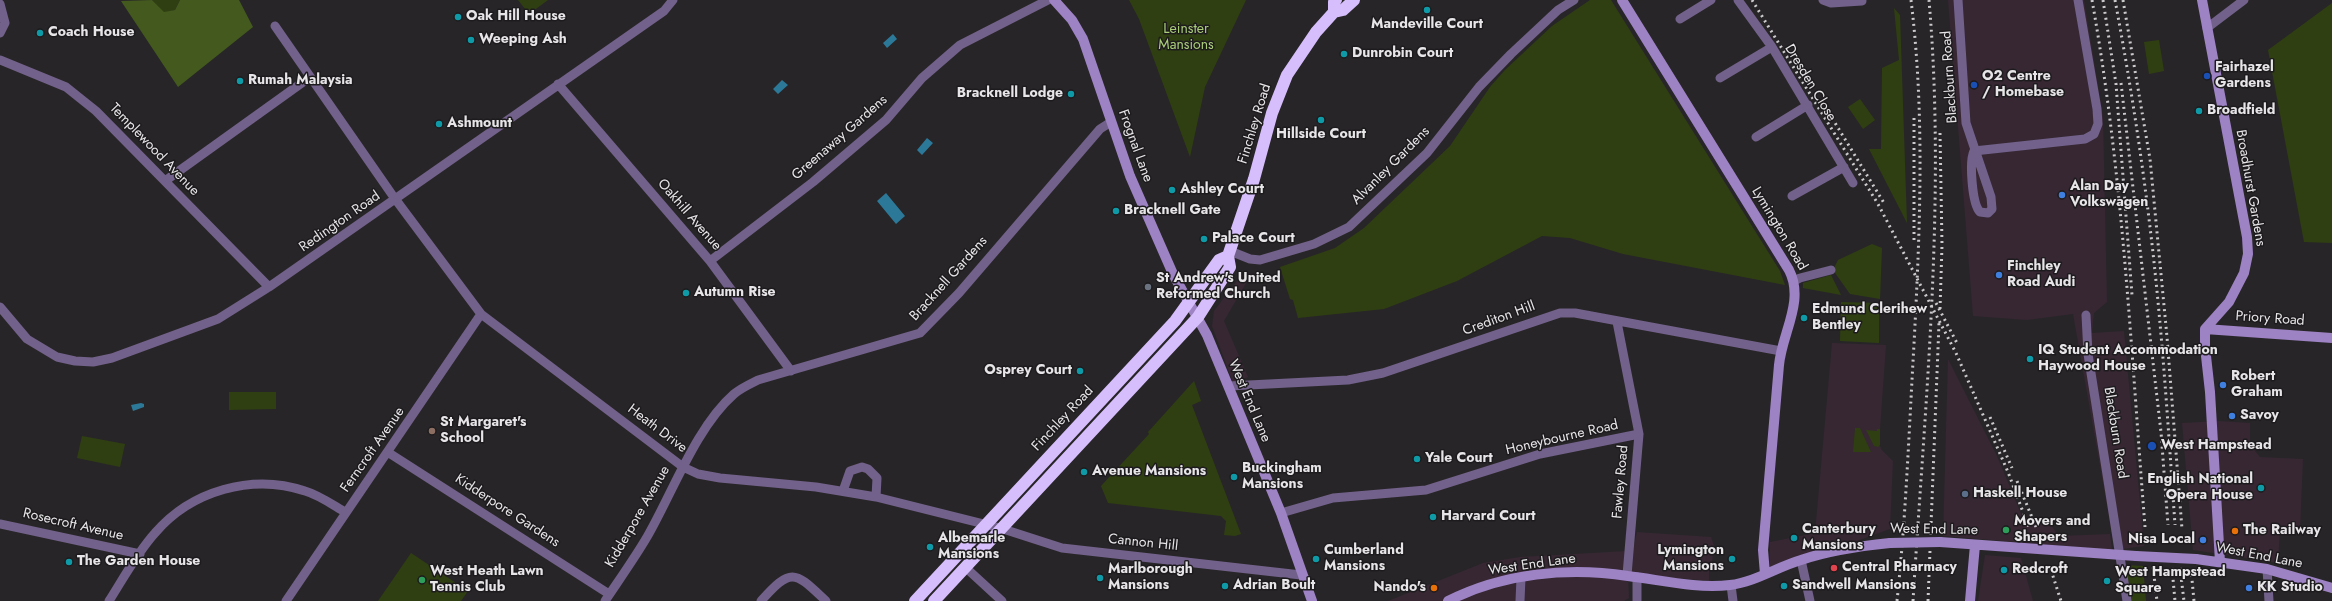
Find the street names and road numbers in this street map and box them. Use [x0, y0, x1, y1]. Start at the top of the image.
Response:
street label: Blackburn Road [1938, 30, 1962, 124]
street label: Dresden Close [1780, 41, 1840, 125]
street label: Finchley Road [1235, 82, 1275, 166]
street label: Greenaway Gardens [789, 92, 891, 184]
street label: Templewood Avenue [106, 100, 202, 200]
street label: Frognal Lane [1114, 107, 1156, 185]
street label: Alvanley Gardens [1348, 123, 1434, 209]
street label: Broadhurst Gardens [2231, 128, 2269, 248]
street label: Oakhill Avenue [653, 176, 725, 254]
street label: Lymington Road [1747, 184, 1811, 274]
street label: Redington Road [296, 188, 384, 256]
street label: Bracknell Gardens [907, 233, 991, 325]
street label: Crediton Hill [1461, 298, 1537, 340]
street label: Priory Road [2235, 308, 2305, 330]
street label: West End Lane [1224, 357, 1274, 445]
street label: Finchley Road [1029, 383, 1097, 455]
street label: Blackburn Road [2099, 386, 2131, 480]
street label: Heath Drive [624, 401, 690, 457]
street label: Ferncroft Avenue [337, 404, 409, 496]
street label: Honeybourne Road [1504, 417, 1620, 459]
street label: Fawley Road [1609, 445, 1633, 519]
street label: Kidderpore Avenue [602, 463, 674, 571]
street label: Kidderpore Gardens [451, 471, 563, 551]
street label: Rosecroft Avenue [21, 505, 125, 545]
street label: West End Lane [1890, 521, 1978, 539]
street label: Cannon Hill [1107, 531, 1179, 555]
street label: West End Lane [2214, 539, 2304, 573]
street label: West End Lane [1487, 551, 1577, 579]

